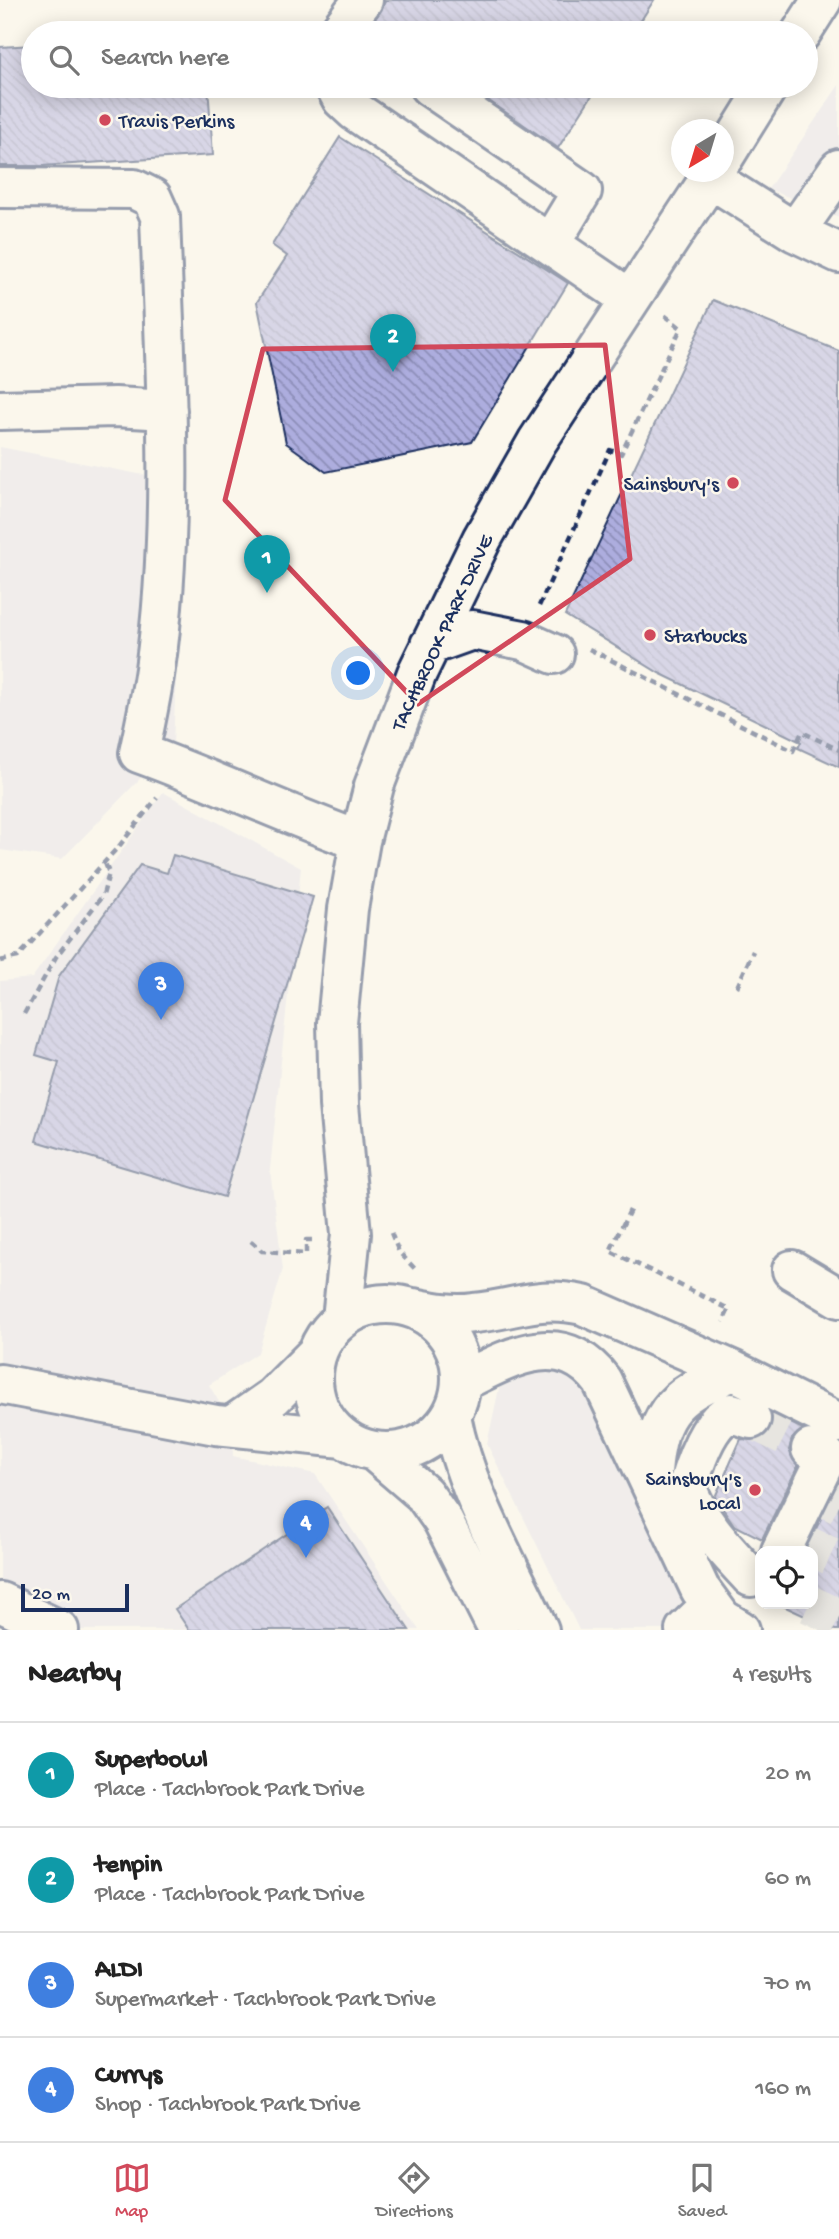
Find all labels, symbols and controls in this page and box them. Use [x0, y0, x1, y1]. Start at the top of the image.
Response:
search box [21, 21, 818, 98]
icon: search [45, 41, 83, 79]
text: Search here [101, 44, 229, 75]
place label: Travis Perkins [118, 111, 235, 136]
marker: Travis Perkins [97, 112, 113, 128]
north arrow [671, 119, 734, 182]
pin: 2 [370, 314, 416, 372]
place label: Sainsbury's [624, 474, 720, 499]
marker: Sainsbury's [725, 475, 741, 491]
street label: TACHBROOK PARK DRIVE [387, 531, 501, 736]
pin: 1 [244, 535, 290, 593]
place label: Starbucks [664, 626, 748, 651]
marker: Starbucks [642, 627, 658, 643]
your location [341, 656, 375, 690]
pin: 3 [138, 962, 184, 1020]
place label: Sainsbury's Local [646, 1469, 742, 1518]
marker: Sainsbury's Local [747, 1482, 763, 1498]
pin: 4 [283, 1500, 329, 1558]
map controls [755, 1546, 818, 1609]
button: locate [755, 1546, 818, 1609]
scale bar [21, 1581, 130, 1613]
text: 20 m [32, 1584, 70, 1607]
text: Nearby [28, 1658, 121, 1693]
text: 4 results [732, 1662, 811, 1689]
text: Superbowl [95, 1746, 208, 1777]
text: 1 [46, 1761, 56, 1788]
text: 20 m [765, 1761, 811, 1788]
text: Place · Tachbrook Park Drive [95, 1777, 364, 1804]
text: tenpin [95, 1851, 162, 1882]
text: 2 [45, 1866, 57, 1893]
text: 60 m [765, 1866, 811, 1893]
text: Place · Tachbrook Park Drive [95, 1882, 364, 1909]
text: ALDI [95, 1956, 143, 1987]
text: 3 [45, 1971, 57, 1998]
text: 70 m [764, 1971, 811, 1998]
text: Supermarket · Tachbrook Park Drive [95, 1987, 436, 2014]
text: Currys [95, 2061, 162, 2092]
text: 4 [46, 2076, 56, 2103]
text: 160 m [755, 2076, 811, 2103]
text: Shop · Tachbrook Park Drive [95, 2092, 360, 2119]
tab: Map [113, 2159, 151, 2224]
tab: Directions [376, 2159, 453, 2224]
tab: Saved [678, 2159, 726, 2224]

